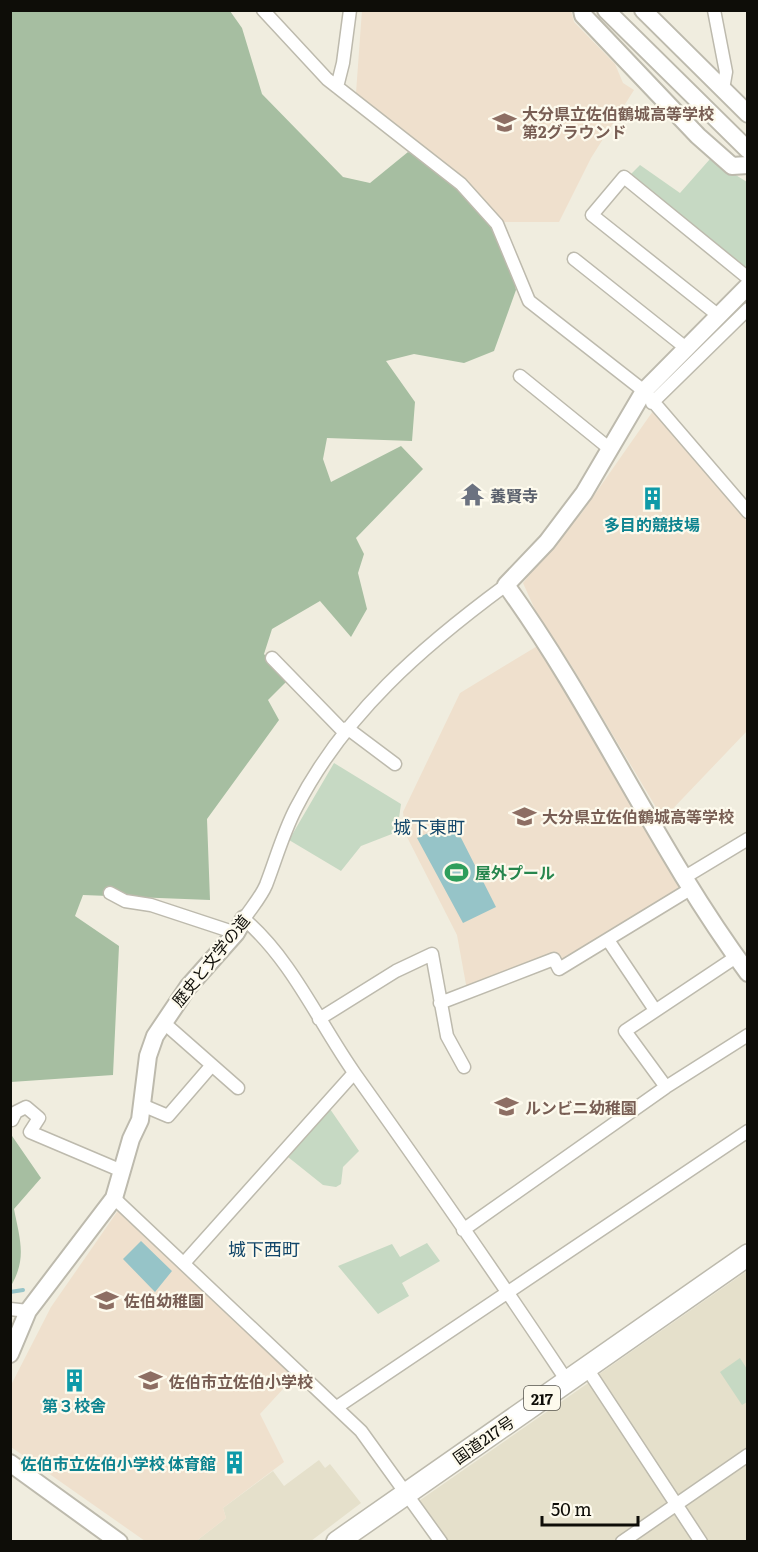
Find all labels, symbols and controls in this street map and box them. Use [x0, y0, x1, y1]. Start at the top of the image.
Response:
place label: 大分県立佐伯鶴城高等学校 第2グラウンド [522, 101, 714, 143]
school or university icon: 大分県立佐伯鶴城高等学校 第2グラウンド [491, 109, 517, 135]
temple icon: 養賢寺 [459, 482, 485, 508]
place label: 養賢寺 [490, 483, 538, 507]
building icon: 多目的競技場 [639, 486, 665, 512]
place label: 多目的競技場 [604, 512, 700, 536]
school or university icon: 大分県立佐伯鶴城高等学校 [511, 803, 537, 829]
place label: 大分県立佐伯鶴城高等学校 [542, 804, 734, 828]
district label: 城下東町 [393, 813, 465, 840]
sports icon: 屋外プール [444, 859, 470, 885]
place label: 屋外プール [475, 860, 555, 884]
street label: 歴史と文学の道 [165, 909, 255, 1011]
school or university icon: ルンビニ幼稚園 [494, 1094, 520, 1120]
place label: ルンビニ幼稚園 [525, 1095, 637, 1119]
district label: 城下西町 [228, 1235, 300, 1262]
school or university icon: 佐伯幼稚園 [93, 1287, 119, 1313]
place label: 佐伯幼稚園 [123, 1288, 204, 1312]
building icon: 第３校舎 [61, 1367, 87, 1393]
school or university icon: 佐伯市立佐伯小学校 [138, 1368, 164, 1394]
place label: 佐伯市立佐伯小学校 [168, 1369, 313, 1393]
road number: 217 [524, 1386, 560, 1410]
place label: 第３校舎 [42, 1393, 106, 1417]
street label: 国道217号 [447, 1409, 519, 1469]
building icon: 佐伯市立佐伯小学校 体育館 [221, 1450, 247, 1476]
place label: 佐伯市立佐伯小学校 体育館 [20, 1451, 216, 1475]
scale bar [542, 1489, 638, 1527]
text: 50 m [551, 1495, 592, 1522]

